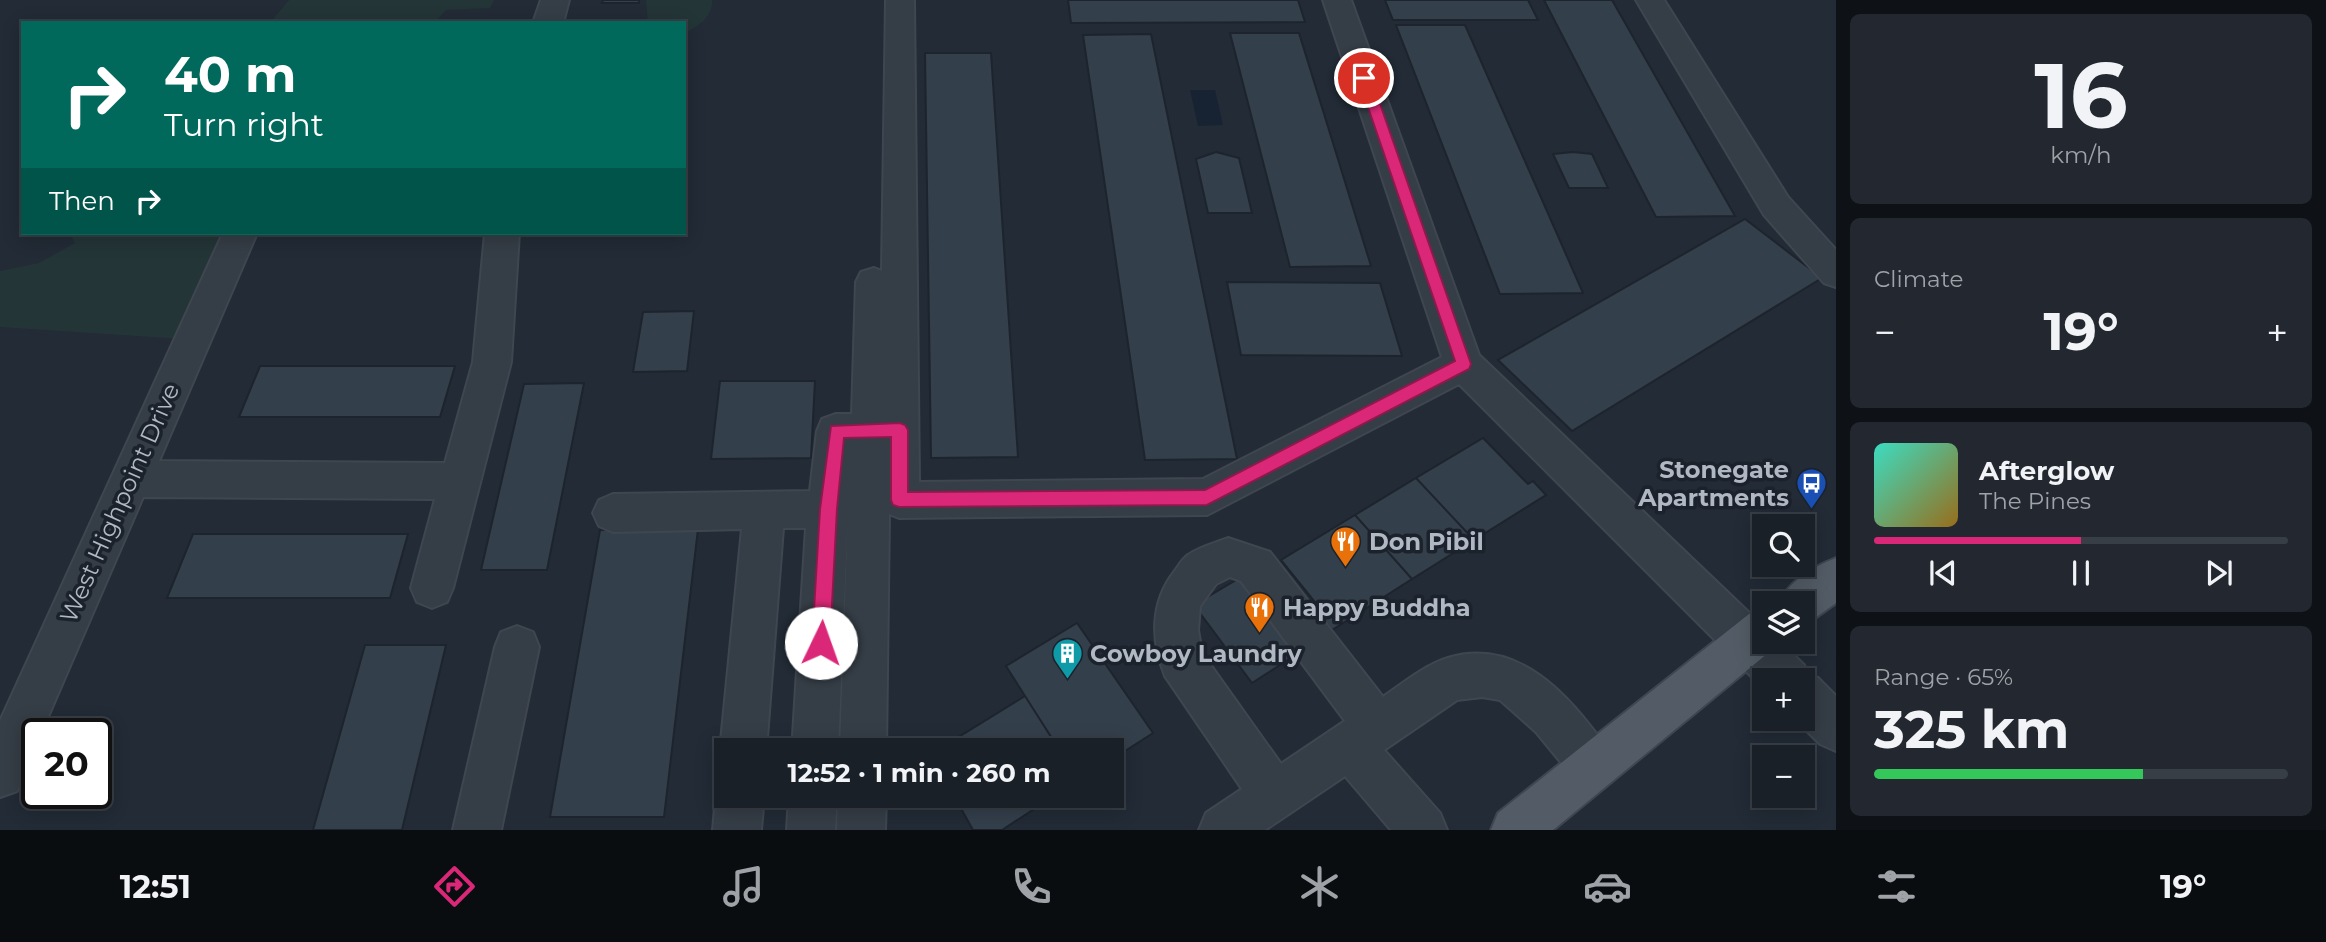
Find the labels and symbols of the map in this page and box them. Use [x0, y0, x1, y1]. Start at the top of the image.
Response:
pin [1334, 48, 1394, 108]
street label: West Highpoint Drive [54, 379, 185, 627]
place label: Stonegate Apartments [1637, 455, 1789, 512]
bus stop icon: Stonegate Apartments [1795, 467, 1829, 511]
restaurant icon: Don Pibil [1329, 525, 1363, 569]
place label: Don Pibil [1369, 527, 1484, 556]
restaurant icon: Happy Buddha [1243, 591, 1277, 635]
place label: Happy Buddha [1283, 593, 1471, 622]
position arrow [784, 606, 858, 680]
building icon: Cowboy Laundry [1050, 637, 1084, 681]
place label: Cowboy Laundry [1090, 639, 1302, 668]
speed limit sign: 20 [21, 718, 112, 809]

